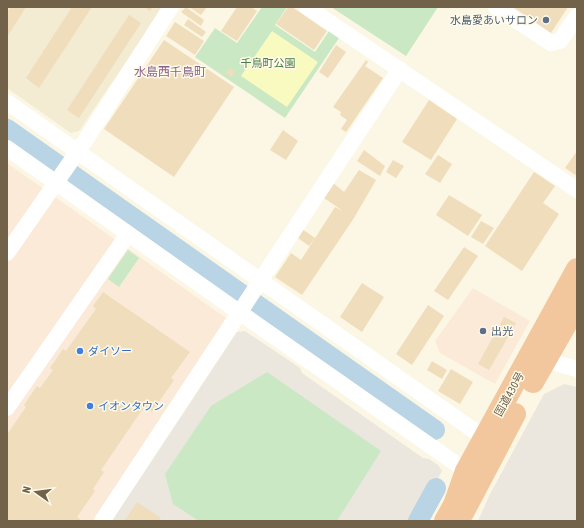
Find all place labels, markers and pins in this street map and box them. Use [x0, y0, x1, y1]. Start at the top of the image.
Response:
place label: 水島愛あいサロン [450, 14, 538, 26]
marker: 水島愛あいサロン [541, 15, 551, 25]
place label: 出光 [491, 325, 513, 337]
marker: 出光 [478, 326, 488, 336]
place label: ダイソー [88, 345, 132, 357]
marker: ダイソー [75, 346, 85, 356]
place label: イオンタウン [98, 400, 164, 412]
marker: イオンタウン [85, 401, 95, 411]

